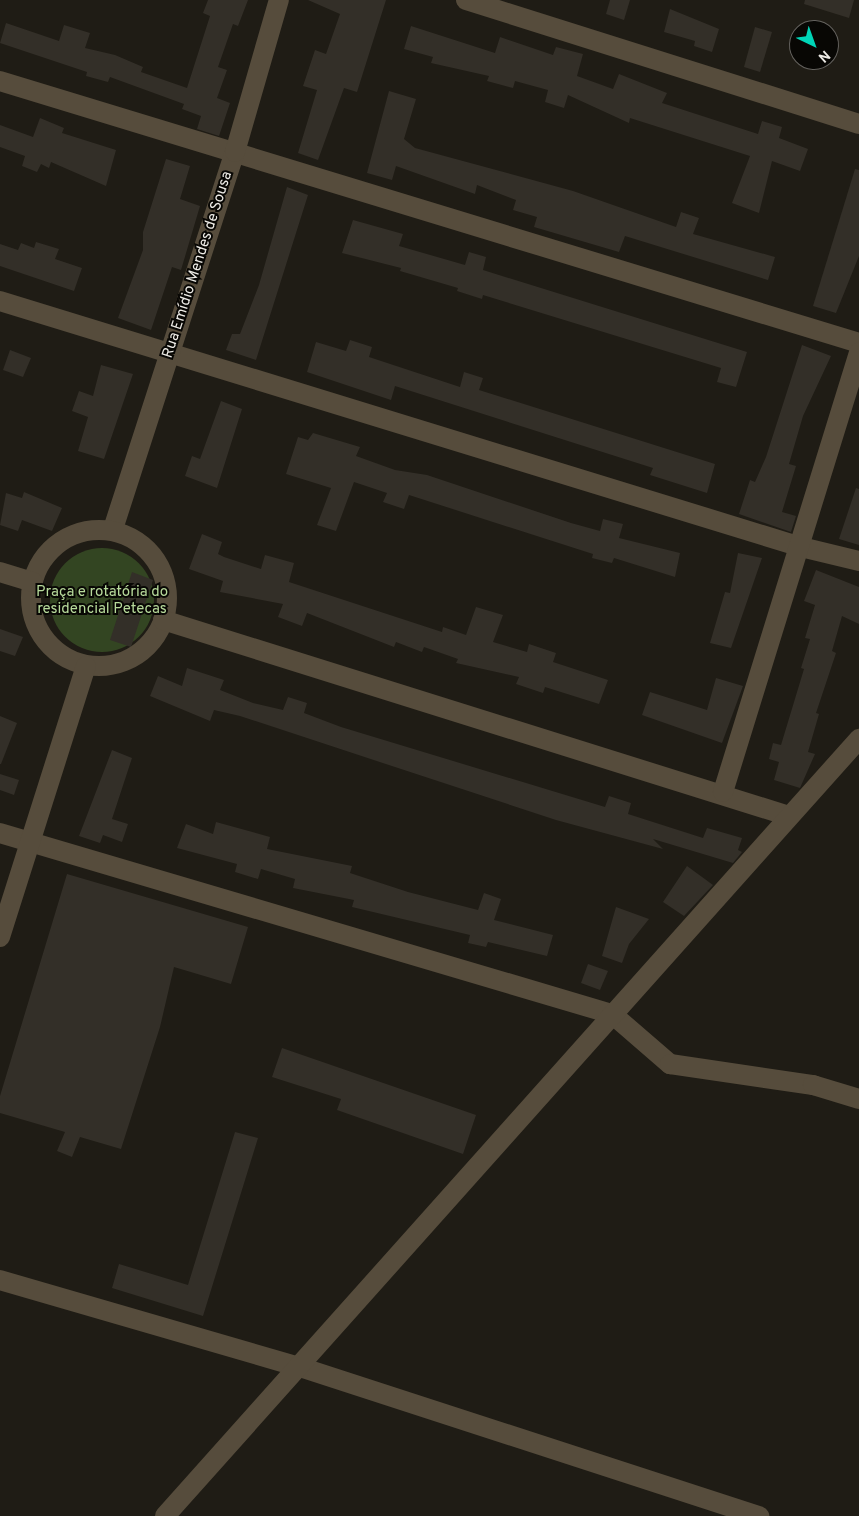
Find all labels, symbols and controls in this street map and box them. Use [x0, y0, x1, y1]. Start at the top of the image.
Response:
north arrow [789, 20, 839, 70]
text: N [814, 46, 833, 65]
street label: Rua Emídio Mendes de Sousa [159, 169, 237, 361]
park label: Praça e rotatória do residencial Petecas [36, 583, 168, 618]

